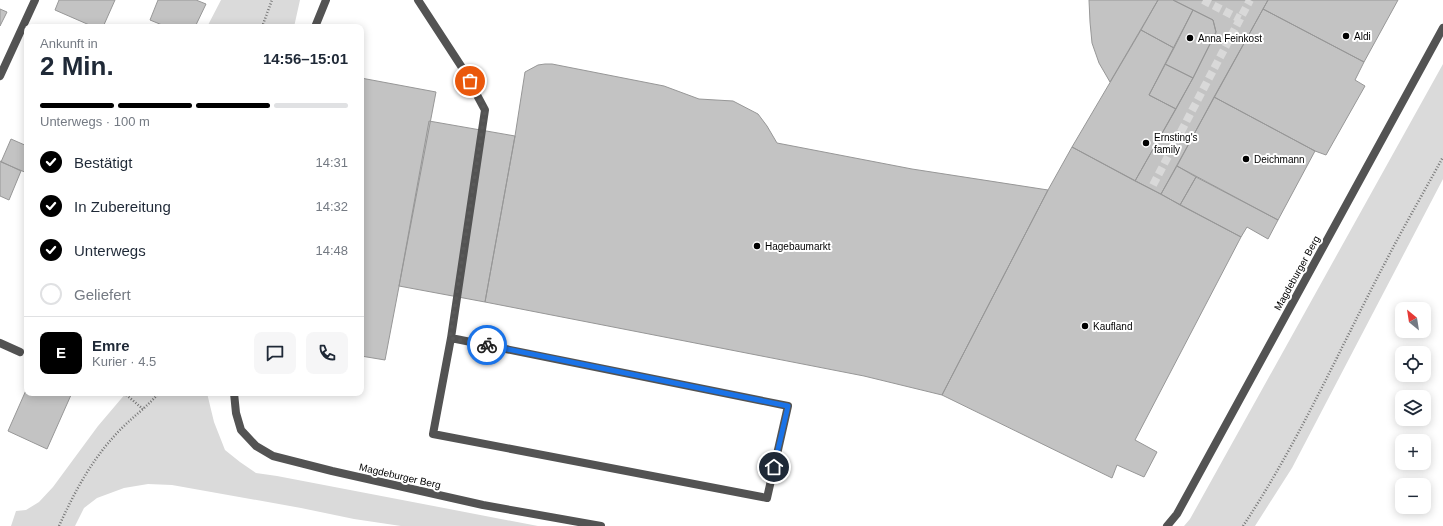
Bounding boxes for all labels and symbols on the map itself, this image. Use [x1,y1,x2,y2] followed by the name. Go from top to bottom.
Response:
[1341,31,1351,41] marker: Aldi
[1354,31,1371,42] place label: Aldi
[1185,33,1195,43] marker: Anna Feinkost
[1198,33,1262,44] place label: Anna Feinkost
[453,64,487,98] pin
[1154,132,1198,155] place label: Ernsting's family
[1141,138,1151,148] marker: Ernsting's family
[1241,154,1251,164] marker: Deichmann
[1254,154,1305,165] place label: Deichmann
[1272,234,1322,312] street label: Magdeburger Berg
[752,241,762,251] marker: Hagebaumarkt
[765,241,831,252] place label: Hagebaumarkt
[1395,302,1431,338] north arrow
[1080,321,1090,331] marker: Kaufland
[1093,321,1132,332] place label: Kaufland
[467,325,507,365] courier
[757,450,791,484] pin
[358,461,442,491] street label: Magdeburger Berg

